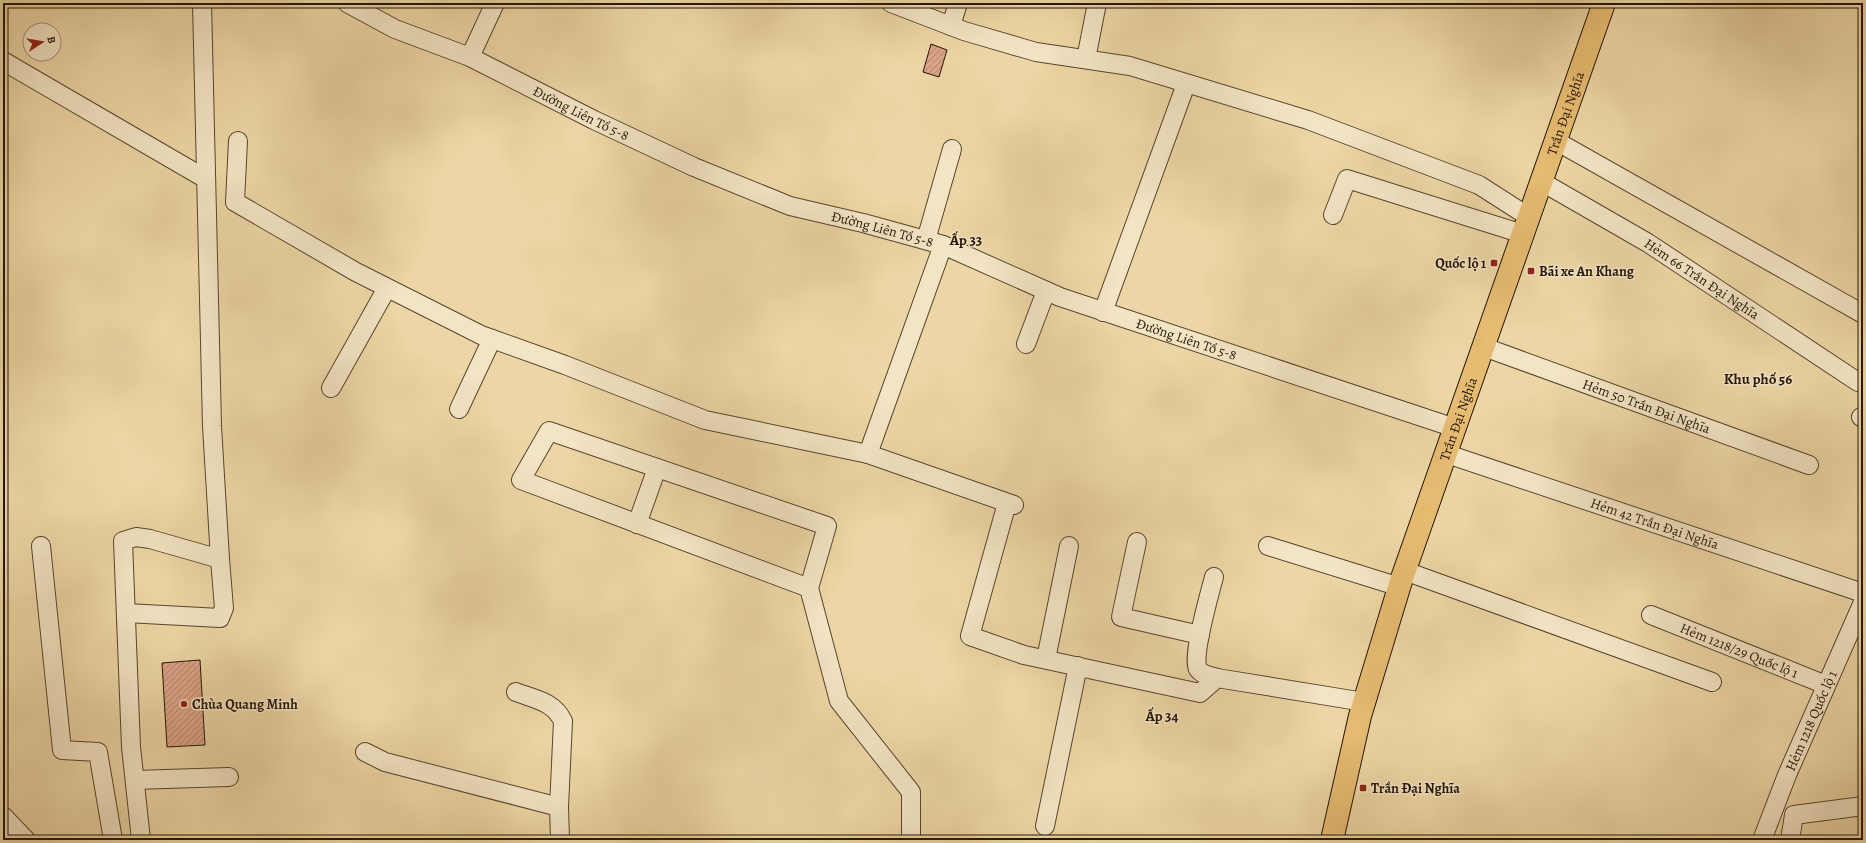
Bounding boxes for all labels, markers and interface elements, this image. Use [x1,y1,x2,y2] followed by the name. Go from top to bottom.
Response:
[22,22,62,62] north arrow
[43,35,59,45] text: B
[1542,69,1589,158] street label: Trần Đại Nghĩa
[530,82,632,145] street label: Đường Liên Tổ 5-8
[829,207,936,252] street label: Đường Liên Tổ 5-8
[949,230,982,250] district label: Ấp 33
[1640,234,1763,324] street label: Hẻm 66 Trần Đại Nghĩa
[1435,254,1486,273] place label: Quốc lộ 1
[1489,258,1499,268] marker: Quốc lộ 1
[1539,262,1635,281] place label: Bãi xe An Khang
[1526,266,1536,276] marker: Bãi xe An Khang
[1133,314,1239,365] street label: Đường Liên Tổ 5-8
[1724,369,1792,389] district label: Khu phố 56
[1435,374,1482,464] street label: Trần Đại Nghĩa
[1580,375,1713,439] street label: Hẻm 50 Trần Đại Nghĩa
[1588,494,1722,554] street label: Hẻm 42 Trần Đại Nghĩa
[1677,619,1801,683] street label: Hẻm 1218/29 Quốc lộ 1
[1781,667,1842,774] street label: Hẻm 1218 Quốc lộ 1
[192,695,298,714] place label: Chùa Quang Minh
[179,699,189,709] marker: Chùa Quang Minh
[1144,706,1179,726] district label: Ấp 34
[1371,779,1460,798] place label: Trần Đại Nghĩa
[1358,783,1368,793] marker: Trần Đại Nghĩa

